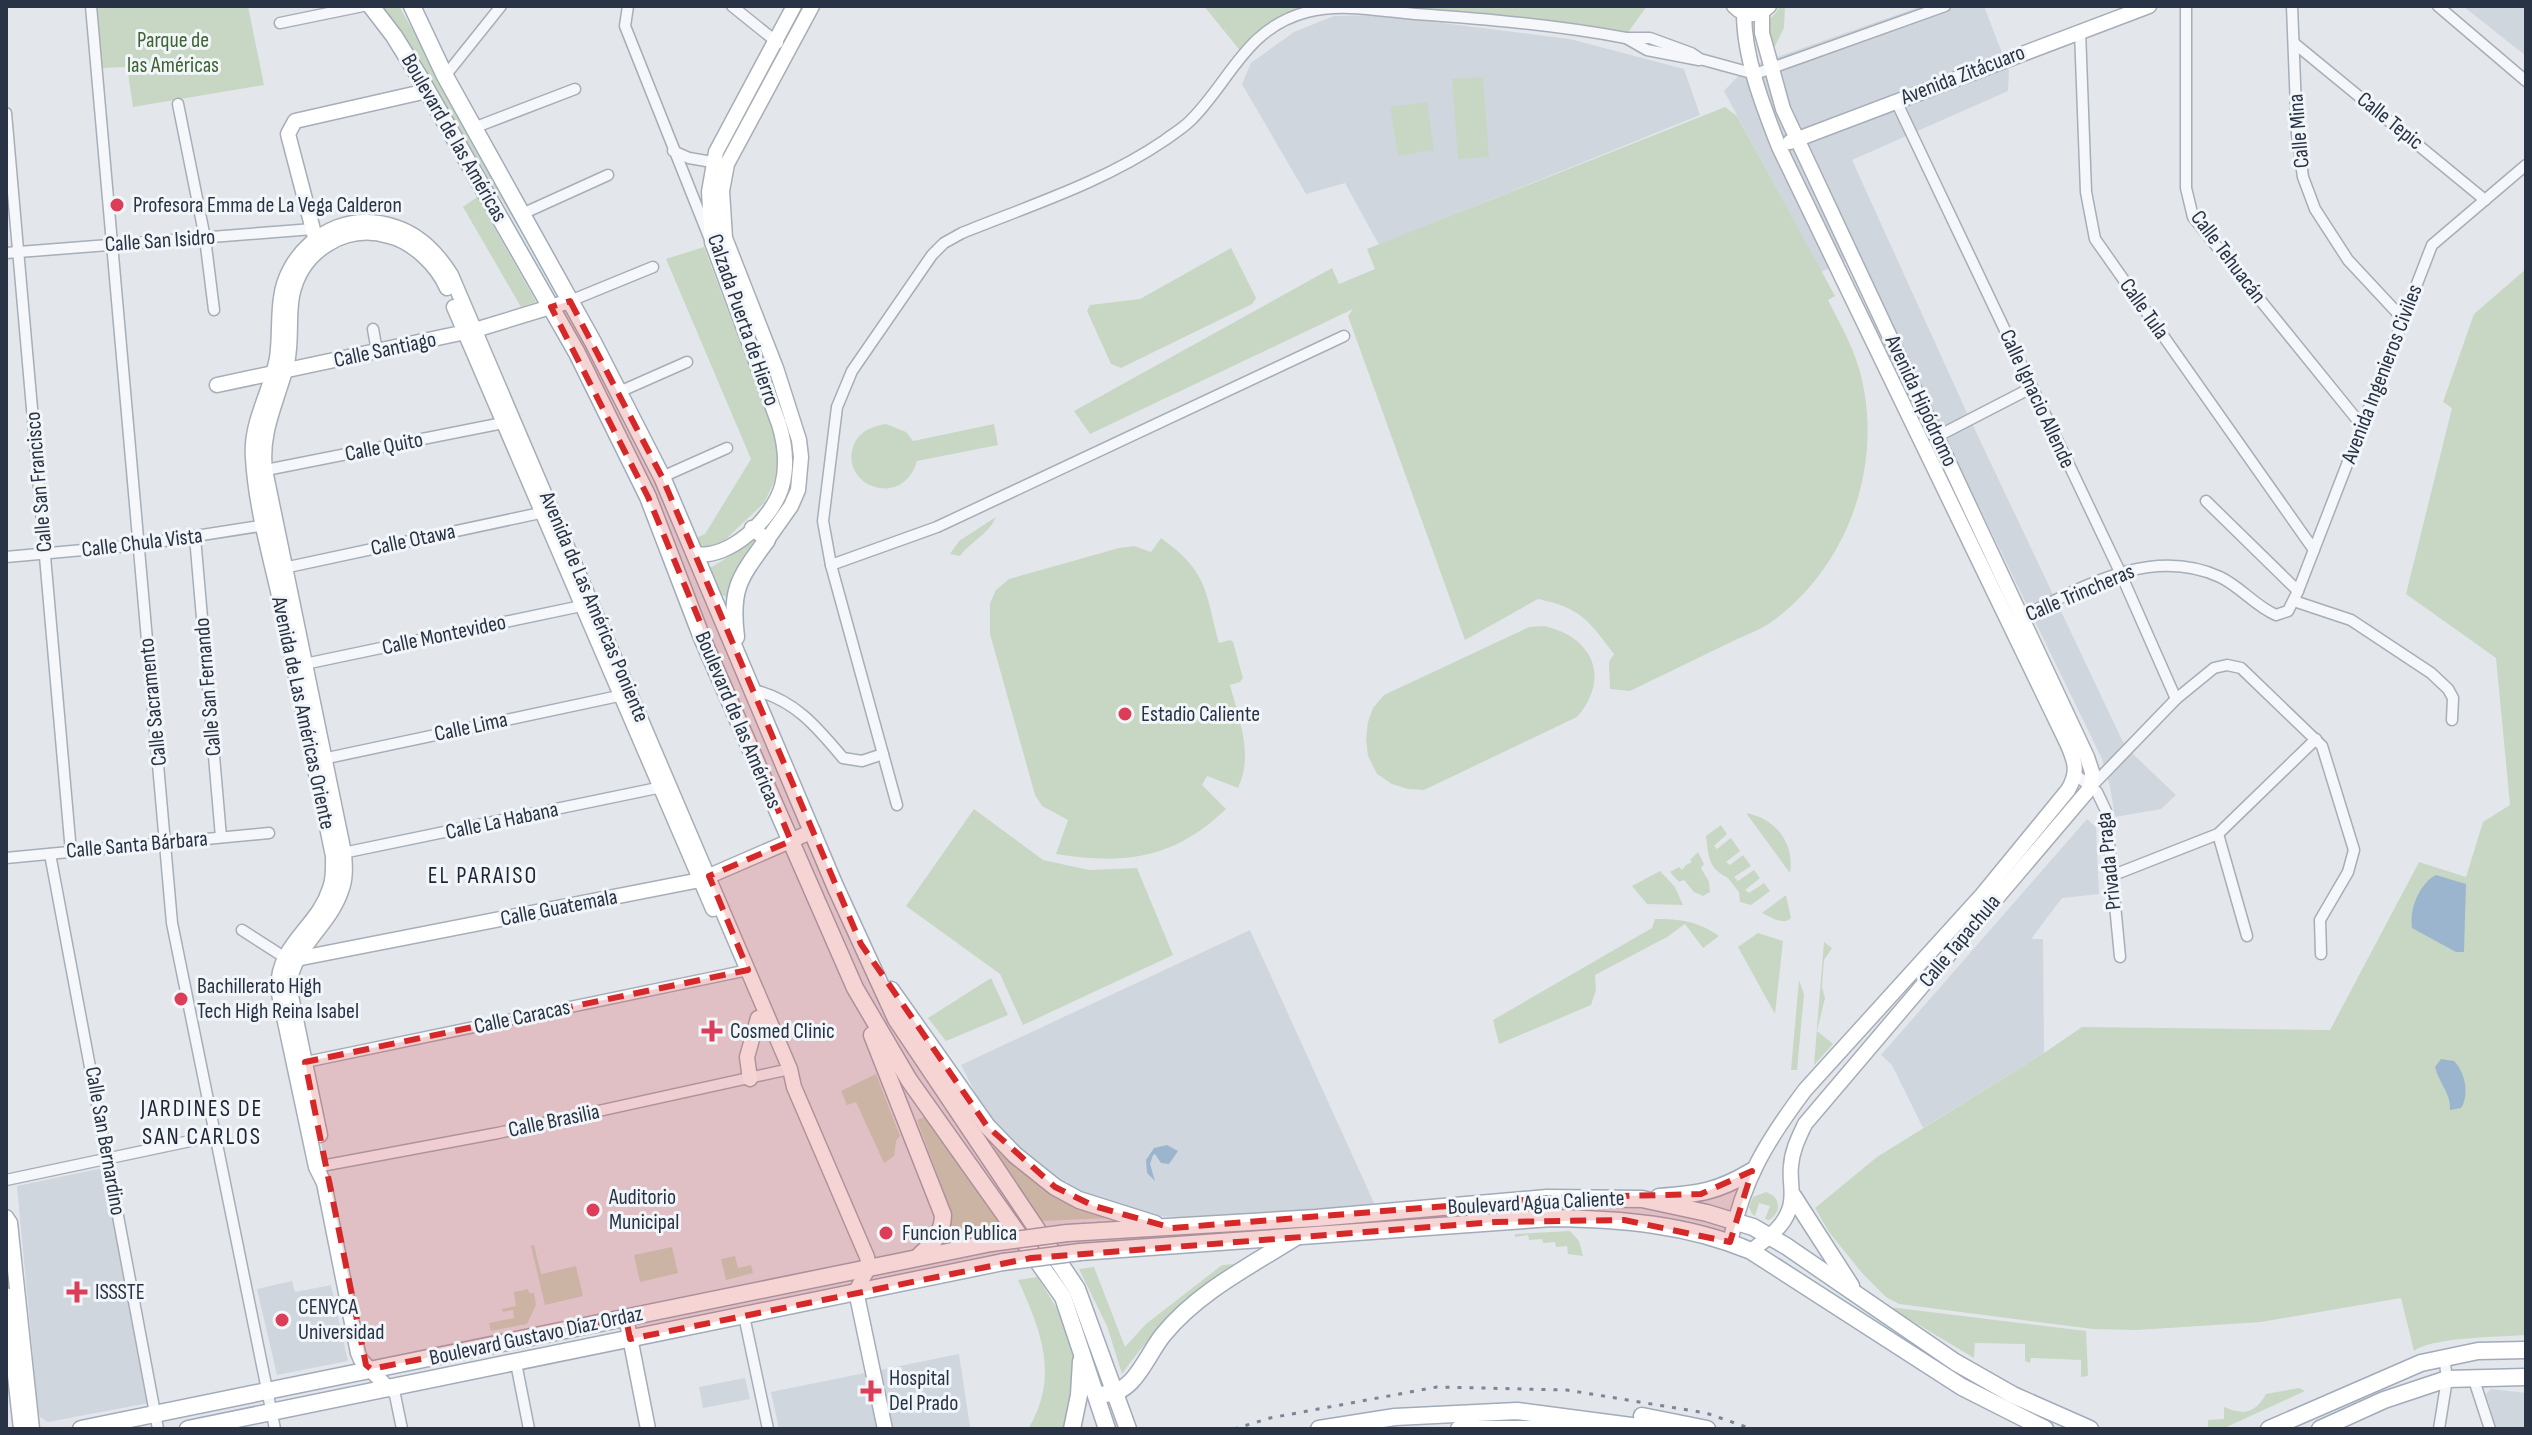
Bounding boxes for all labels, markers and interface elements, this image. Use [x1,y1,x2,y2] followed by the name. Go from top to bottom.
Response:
[127,27,219,79] park label: Parque de las Américas
[1896,39,2029,111] street label: Avenida Zitácuaro
[395,49,513,227] street label: Boulevard de las Américas
[2351,86,2429,156] street label: Calle Tepic
[2282,93,2316,169] street label: Calle Mina
[133,192,402,219] place label: Profesora Emma de La Vega Calderon
[108,196,126,214] marker: Profesora Emma de La Vega Calderon
[2184,205,2272,309] street label: Calle Tehuacán
[104,224,216,258] street label: Calle San Isidro
[701,231,785,409] street label: Calzada Puerta de Hierro
[2113,273,2175,345] street label: Calle Tula
[2335,281,2429,468] street label: Avenida Ingenieros Civiles
[1993,325,2081,473] street label: Calle Ignacio Allende
[331,326,439,374] street label: Calle Santiago
[1878,330,1963,471] street label: Avenida Hipódromo
[19,411,59,553] street label: Calle San Francisco
[343,426,425,468] street label: Calle Quito
[533,487,655,726] street label: Avenida de Las Américas Poniente
[368,518,458,562] street label: Calle Otawa
[80,522,204,564] street label: Calle Chula Vista
[2021,558,2139,628] street label: Calle Trincheras
[265,593,341,832] street label: Avenida de Las Américas Oriente
[380,609,508,661] street label: Calle Montevideo
[188,617,228,757] street label: Calle San Fernando
[688,627,788,813] street label: Boulevard de las Américas
[133,637,173,767] street label: Calle Sacramento
[1141,701,1260,728] place label: Estadio Caliente
[1116,705,1134,723] marker: Estadio Caliente
[432,706,510,748] street label: Calle Lima
[443,796,561,846] street label: Calle La Habana
[2090,811,2128,911] street label: Privada Praga
[65,825,209,865] street label: Calle Santa Bárbara
[428,861,538,890] district label: EL PARAISO
[498,883,620,933] street label: Calle Guatemala
[1913,889,2007,993] street label: Calle Tapachula
[197,973,359,1025] place label: Bachillerato High Tech High Reina Isabel
[172,990,190,1008] marker: Bachillerato High Tech High Reina Isabel
[472,994,573,1040] street label: Calle Caracas
[730,1018,835,1045] place label: Cosmed Clinic
[701,1020,723,1042] marker: Cosmed Clinic
[79,1064,131,1218] street label: Calle San Bernardino
[140,1094,263,1151] district label: JARDINES DE SAN CARLOS
[506,1098,602,1144] street label: Calle Brasilia
[608,1184,679,1236] place label: Auditorio Municipal
[1447,1185,1625,1221] street label: Boulevard Agua Caliente
[584,1201,602,1219] marker: Auditorio Municipal
[902,1220,1017,1247] place label: Funcion Publica
[877,1224,895,1242] marker: Funcion Publica
[95,1279,145,1306] place label: ISSSTE
[66,1281,88,1303] marker: ISSSTE
[298,1294,384,1346] place label: CENYCA Universidad
[427,1300,645,1372] street label: Boulevard Gustavo Díaz Ordaz
[273,1311,291,1329] marker: CENYCA Universidad
[889,1365,958,1417] place label: Hospital Del Prado
[860,1380,882,1402] marker: Hospital Del Prado

